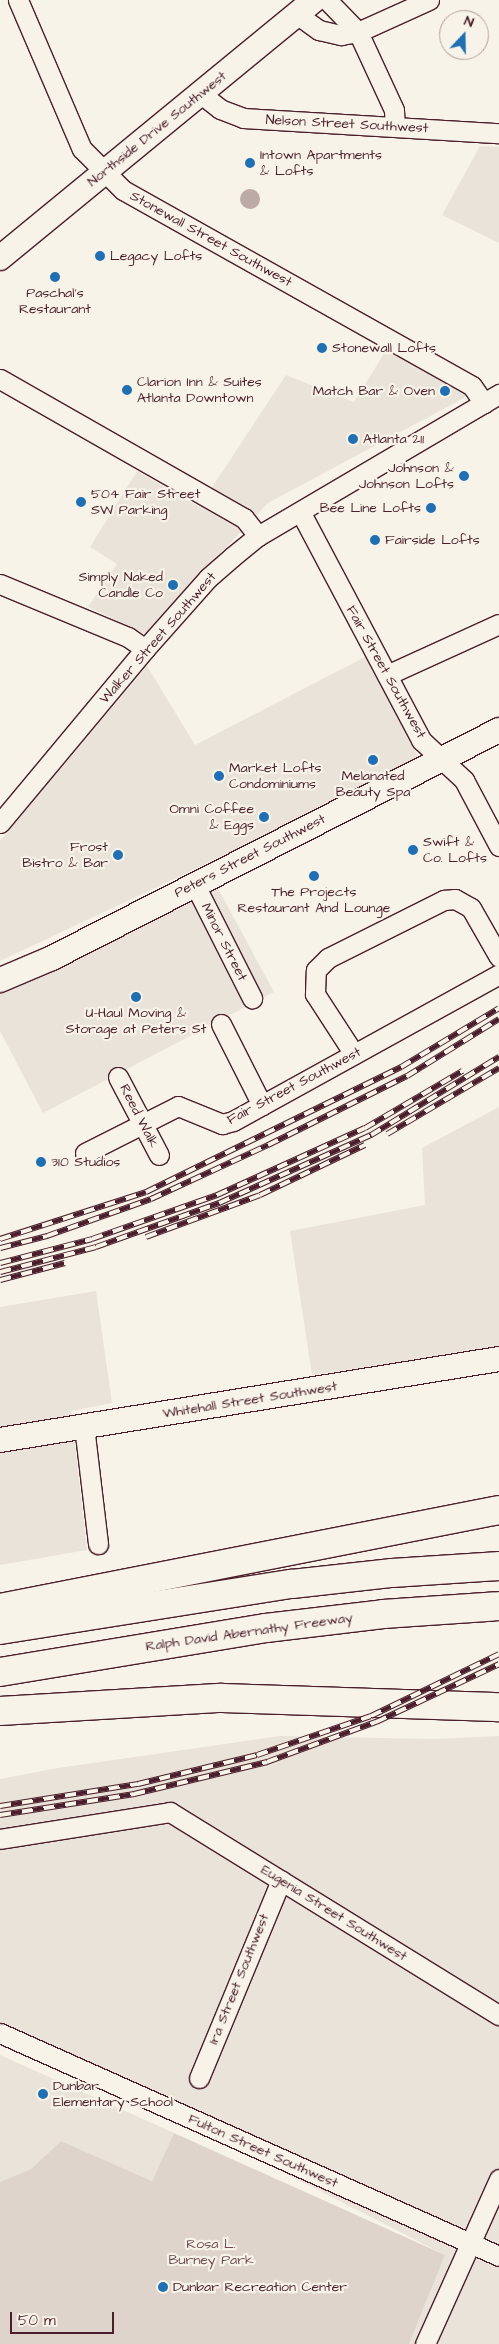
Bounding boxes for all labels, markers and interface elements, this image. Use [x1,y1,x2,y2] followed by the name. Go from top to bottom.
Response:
[439,10,489,60] north arrow
[461,11,477,33] text: N
[84,68,230,190] street label: Northside Drive Southwest
[265,111,429,137] street label: Nelson Street Southwest
[260,147,382,180] place label: Intown Apartments & Lofts
[244,157,256,169] marker: Intown Apartments & Lofts
[127,187,295,291] street label: Stonewall Street Southwest
[110,248,202,264] place label: Legacy Lofts
[94,250,106,262] marker: Legacy Lofts
[49,271,61,283] marker: Paschal's Restaurant
[19,285,91,318] place label: Paschal's Restaurant
[332,340,436,356] place label: Stonewall Lofts
[316,342,328,354] marker: Stonewall Lofts
[137,374,262,407] place label: Clarion Inn & Suites Atlanta Downtown
[313,383,435,399] place label: Match Bar & Oven
[121,384,133,396] marker: Clarion Inn & Suites Atlanta Downtown
[439,385,451,397] marker: Match Bar & Oven
[363,431,424,447] place label: Atlanta 211
[347,433,359,445] marker: Atlanta 211
[359,460,454,492] place label: Johnson & Johnson Lofts
[458,470,470,482] marker: Johnson & Johnson Lofts
[91,486,200,518] place label: 504 Fair Street SW Parking
[75,496,87,508] marker: 504 Fair Street SW Parking
[320,500,421,516] place label: Bee Line Lofts
[425,502,437,514] marker: Bee Line Lofts
[385,532,480,548] place label: Fairside Lofts
[369,534,381,546] marker: Fairside Lofts
[78,569,163,602] place label: Simply Naked Candle Co
[96,569,220,707] street label: Walker Street Southwest
[167,579,179,591] marker: Simply Naked Candle Co
[342,603,430,741] street label: Fair Street Southwest
[367,754,379,766] marker: Melanated Beauty Spa
[229,760,321,792] place label: Market Lofts Condominiums
[336,768,410,800] place label: Melanated Beauty Spa
[213,770,225,782] marker: Market Lofts Condominiums
[169,801,254,834] place label: Omni Coffee & Eggs
[172,811,328,901] street label: Peters Street Southwest
[258,811,270,823] marker: Omni Coffee & Eggs
[423,834,487,866] place label: Swift & Co. Lofts
[22,839,108,872] place label: Frost Bistro & Bar
[407,844,419,856] marker: Swift & Co. Lofts
[112,849,124,861] marker: Frost Bistro & Bar
[308,870,320,882] marker: The Projects Restaurant And Lounge
[238,884,390,916] place label: The Projects Restaurant And Lounge
[197,900,251,984] street label: Minor Street
[130,991,142,1003] marker: U-Haul Moving & Storage at Peters St
[66,1005,206,1038] place label: U-Haul Moving & Storage at Peters St
[224,1044,364,1128] street label: Fair Street Southwest
[116,1081,162,1151] street label: Reed Walk
[51,1154,120,1170] place label: 310 Studios
[35,1156,47,1168] marker: 310 Studios
[162,1378,338,1422] street label: Whitehall Street Southwest
[144,1609,354,1655] street label: Ralph David Abernathy Freeway
[258,1861,410,1965] street label: Eugenia Street Southwest
[205,1911,273,2047] street label: Ira Street Southwest
[53,2078,173,2110] place label: Dunbar Elementary School
[37,2088,49,2100] marker: Dunbar Elementary School
[186,2110,340,2192] street label: Fulton Street Southwest
[168,2236,254,2268] park label: Rosa L. Burney Park
[173,2279,347,2295] place label: Dunbar Recreation Center
[157,2281,169,2293] marker: Dunbar Recreation Center
[12,2302,116,2334] scale bar
[18,2310,56,2331] text: 50 m

